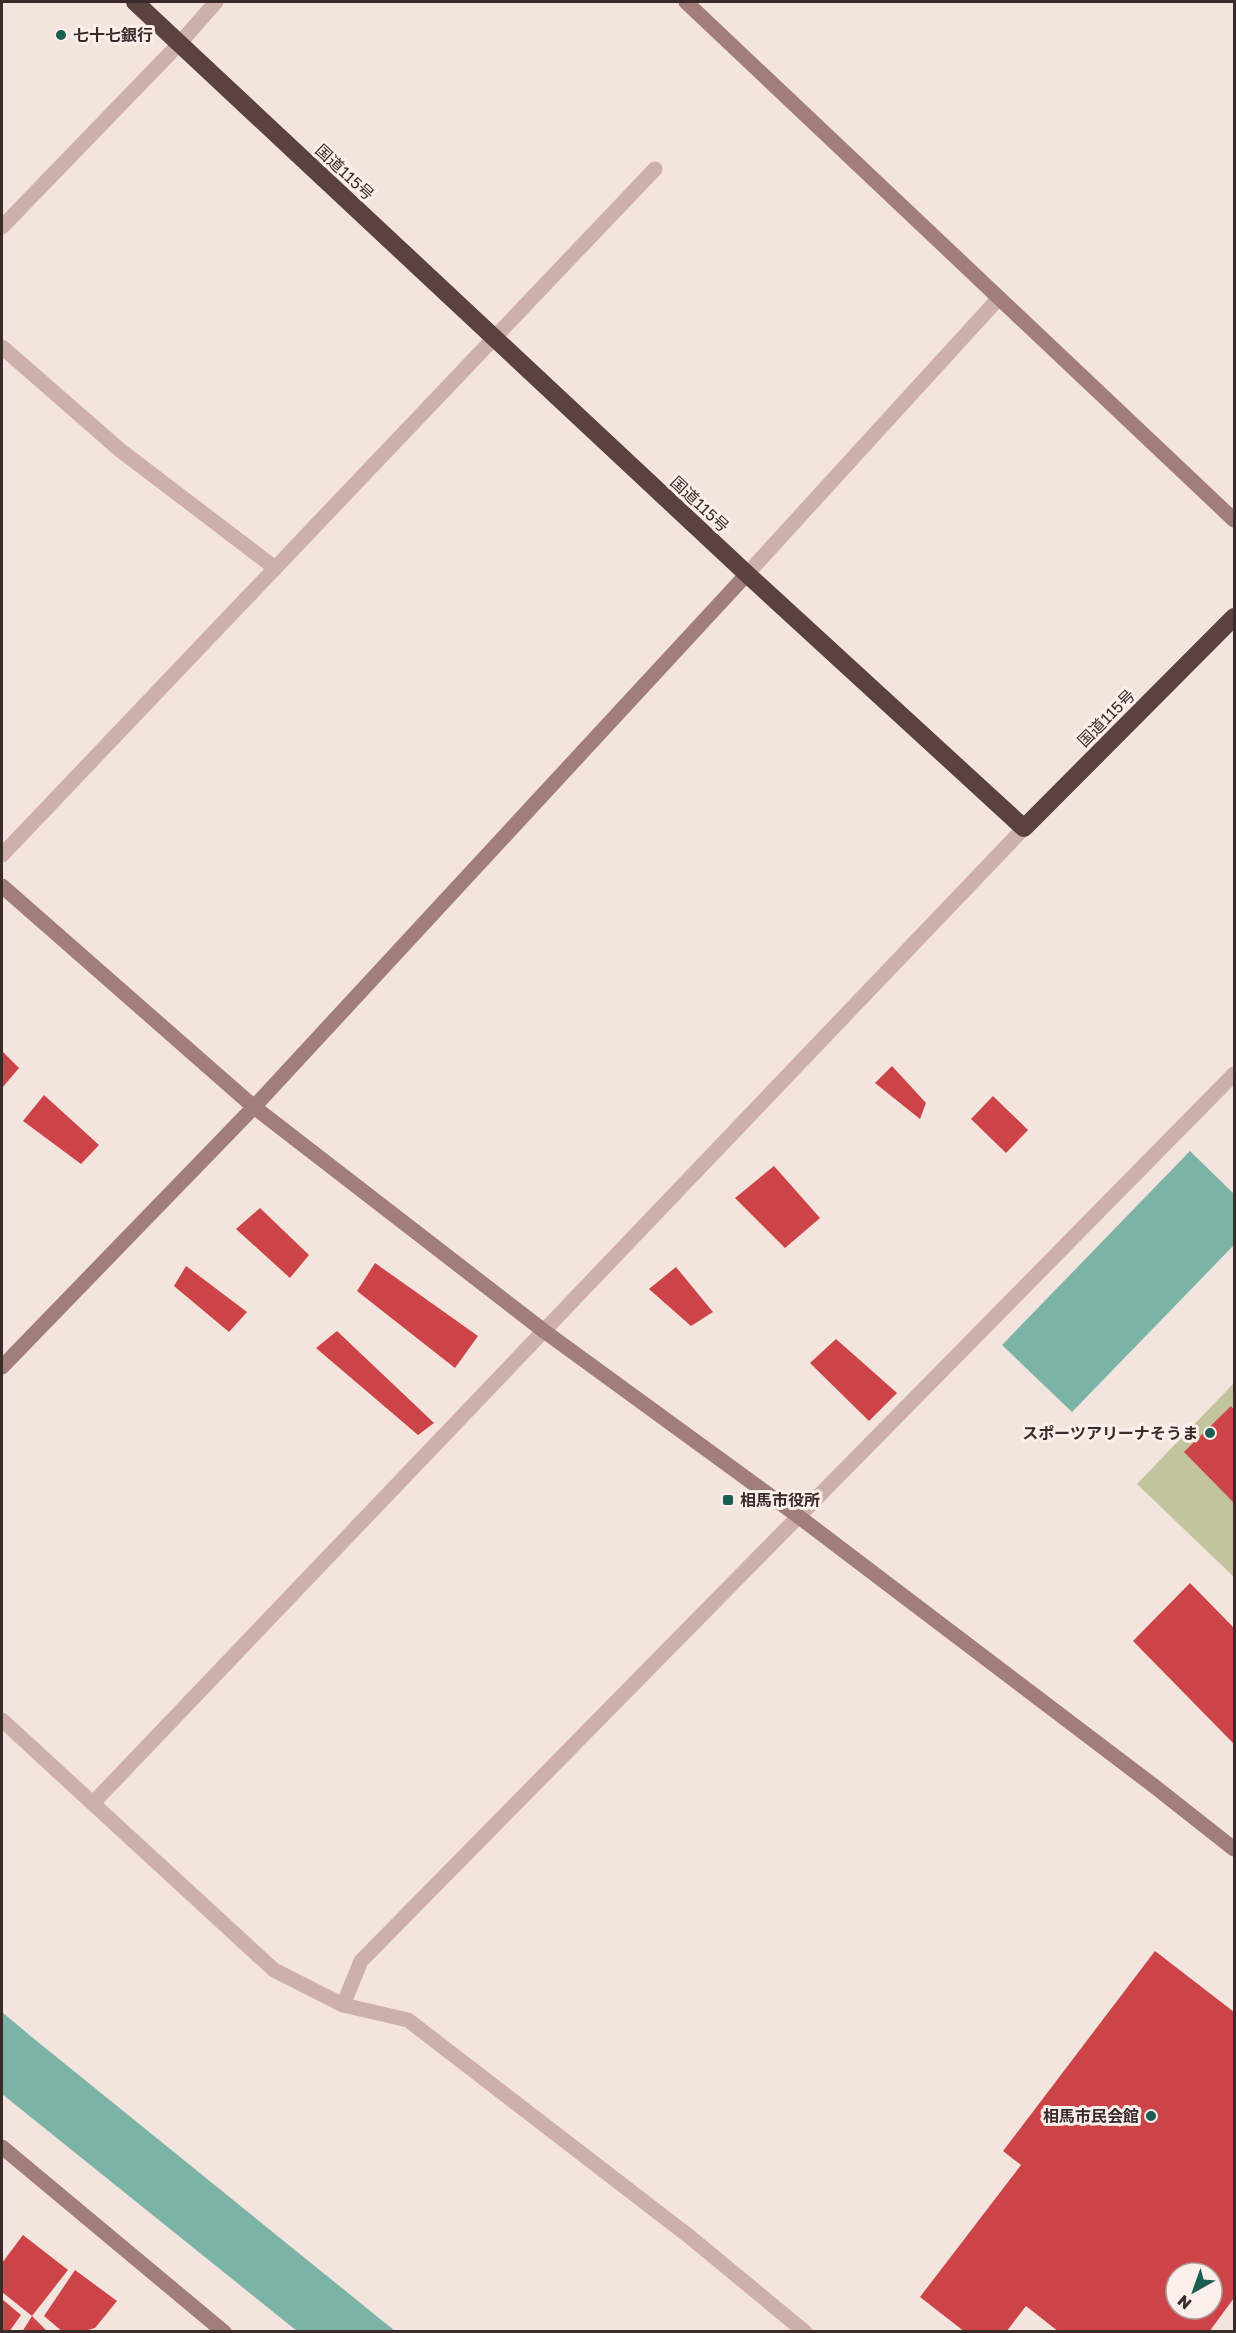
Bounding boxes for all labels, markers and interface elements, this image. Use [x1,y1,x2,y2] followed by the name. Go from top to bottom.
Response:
[73,25,153,45] place label: 七十七銀行
[54,28,68,42] marker: 七十七銀行
[312,140,378,204] street label: 国道115号
[667,472,733,536] street label: 国道115号
[1073,685,1139,751] street label: 国道115号
[1022,1423,1198,1443] place label: スポーツアリーナそうま
[1203,1426,1217,1440] marker: スポーツアリーナそうま
[740,1490,820,1510] place label: 相馬市役所
[721,1493,735,1507] marker: 相馬市役所
[1043,2106,1139,2126] place label: 相馬市民会館
[1144,2109,1158,2123] marker: 相馬市民会館
[1164,2261,1224,2321] north arrow
[1173,2291,1195,2314] text: N

